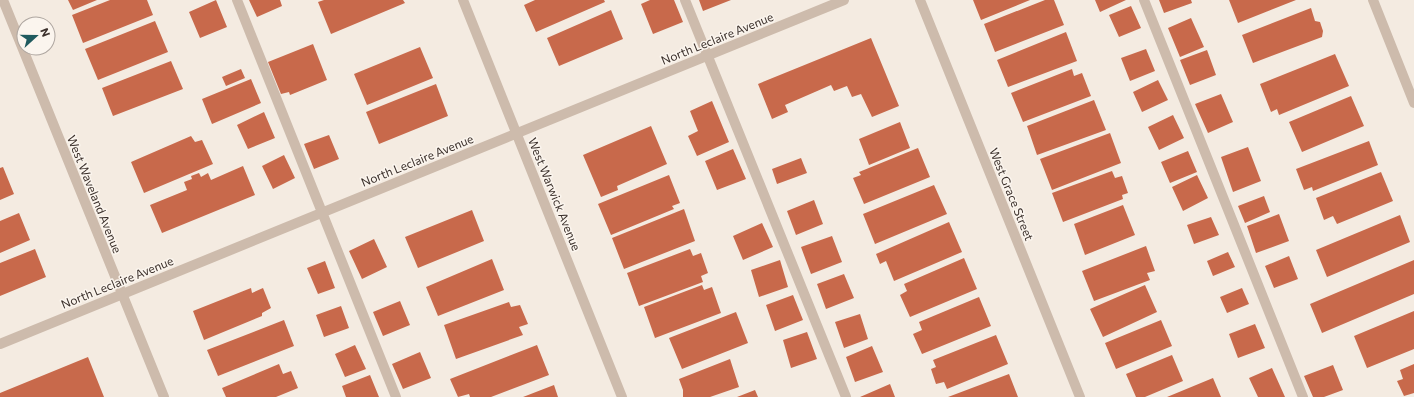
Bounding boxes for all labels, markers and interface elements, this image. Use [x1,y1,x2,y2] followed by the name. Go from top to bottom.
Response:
[659,9,775,67] street label: North Leclaire Avenue
[16,16,56,56] north arrow
[38,26,53,38] text: N
[359,131,475,189] street label: North Leclaire Avenue
[65,133,125,255] street label: West Waveland Avenue
[526,136,584,252] street label: West Warwick Avenue
[987,146,1037,242] street label: West Grace Street
[59,253,175,311] street label: North Leclaire Avenue

